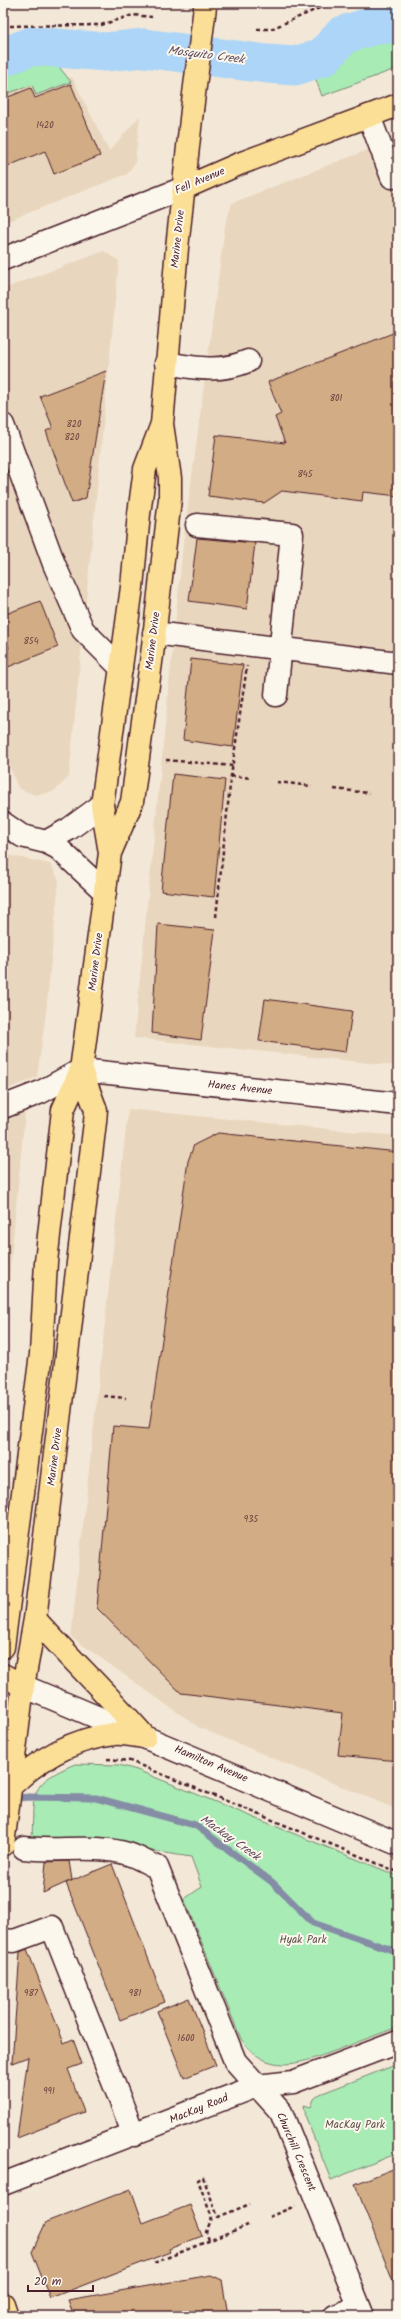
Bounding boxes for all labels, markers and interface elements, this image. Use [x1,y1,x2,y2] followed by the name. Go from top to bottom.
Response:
[167,41,248,69] water label: Mosquito Creek
[36,118,54,133] house number: 1420
[172,162,228,200] street label: Fell Avenue
[166,209,190,269] street label: Marine Drive
[330,391,343,406] house number: 801
[66,417,82,432] house number: 820
[64,430,80,445] house number: 820
[297,467,314,482] house number: 845
[141,611,165,671] street label: Marine Drive
[23,634,39,649] house number: 854
[84,932,108,992] street label: Marine Drive
[207,1076,273,1100] street label: Hanes Avenue
[43,1427,67,1487] street label: Marine Drive
[244,1512,259,1527] house number: 935
[171,1740,251,1788] street label: Hamilton Avenue
[196,1810,266,1867] water label: Mackay Creek
[279,1931,327,1949] park label: Hyak Park
[24,1986,39,2001] house number: 987
[129,1986,141,2001] house number: 981
[178,2031,195,2046] house number: 1600
[43,2084,55,2099] house number: 991
[167,2089,232,2129] street label: MacKay Road
[271,2110,321,2195] street label: Churchill Crescent
[325,2116,386,2134] park label: MacKay Park
[28,2267,93,2293] scale bar
[34,2272,62,2291] text: 20 m

